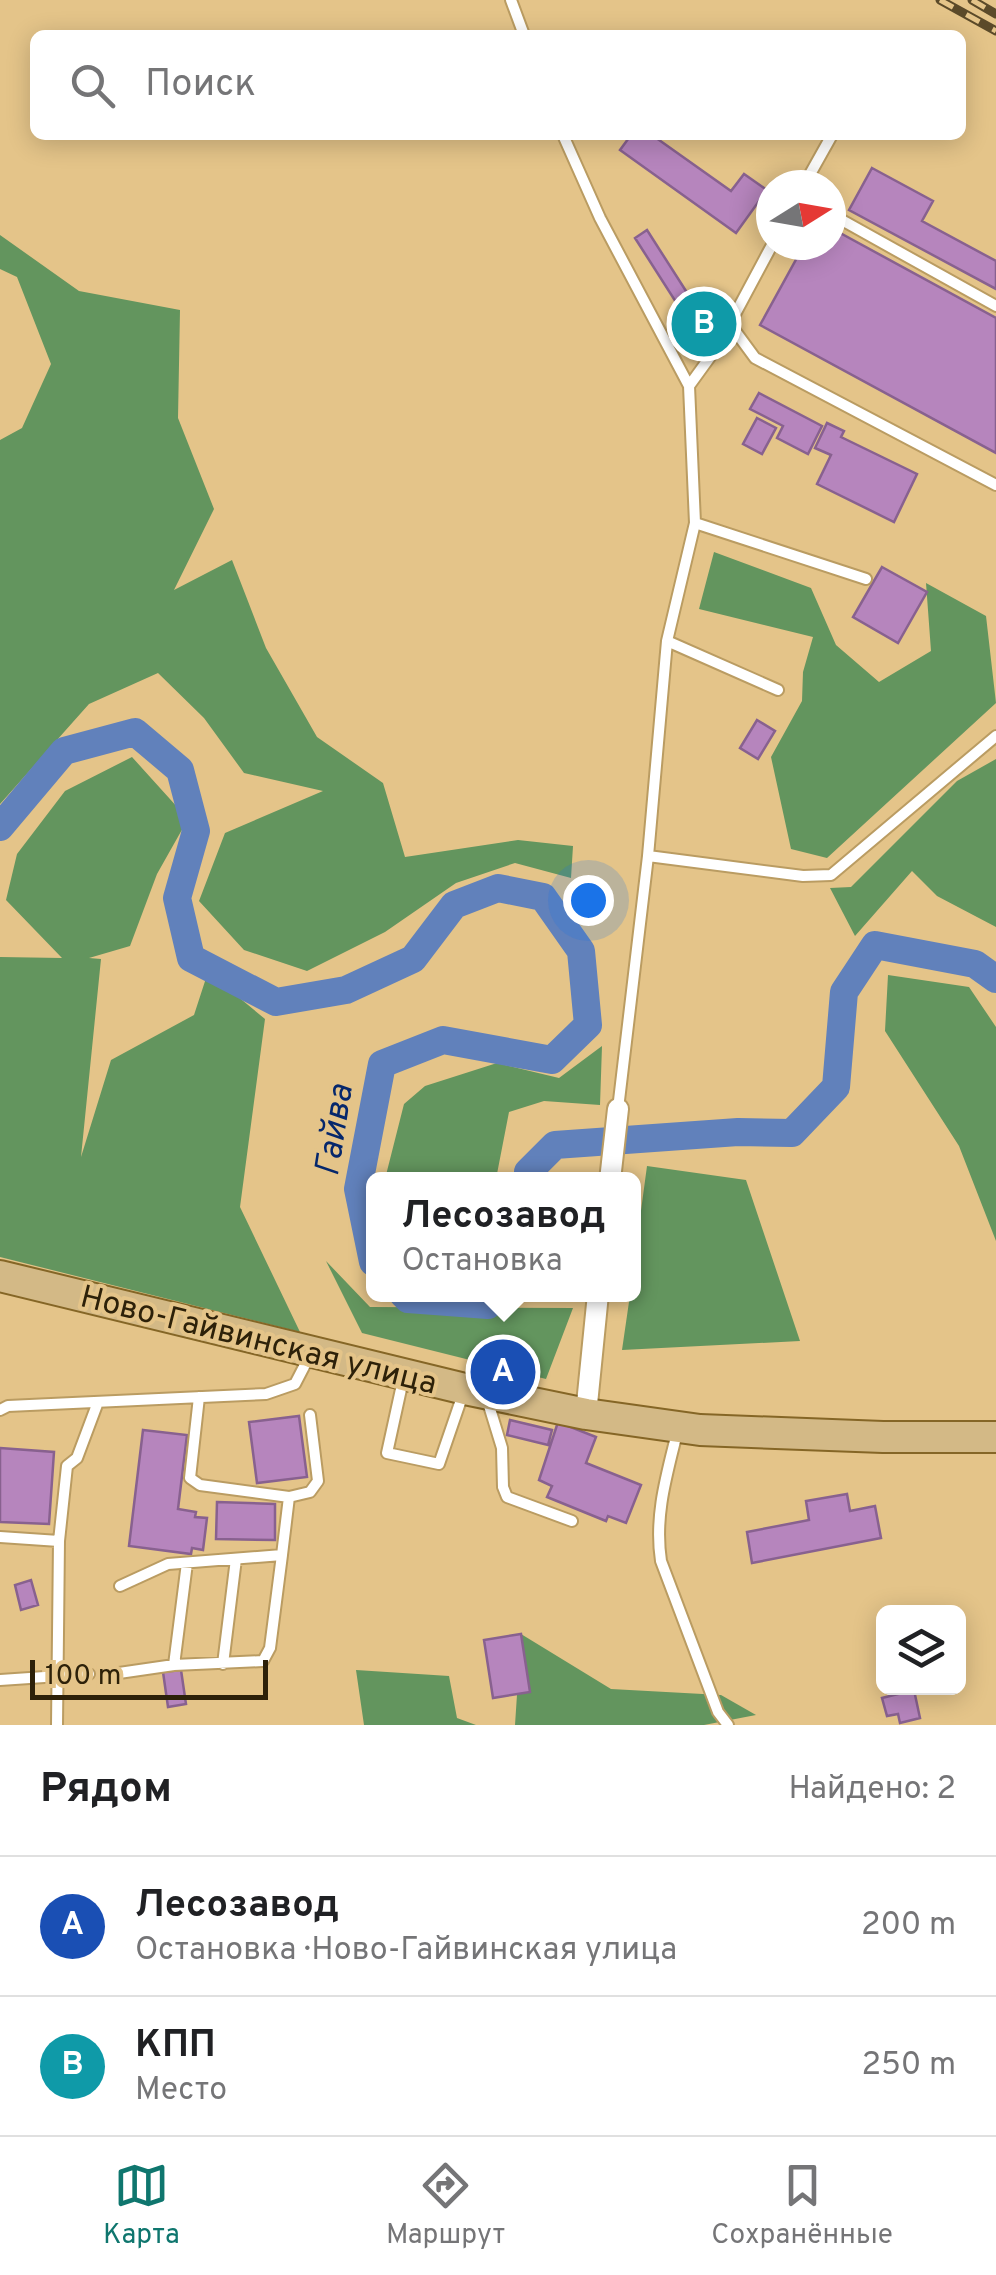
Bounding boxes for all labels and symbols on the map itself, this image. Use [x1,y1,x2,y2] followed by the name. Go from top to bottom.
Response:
[756,170,846,260] north arrow
[672,286,736,362] pin: B
[563,875,614,926] your location
[307,1081,365,1180] water label: Гайва
[76,1278,441,1406] street label: Ново-Гайвинская улица
[470,1334,536,1410] pin: A
[30,1655,268,1700] scale bar

